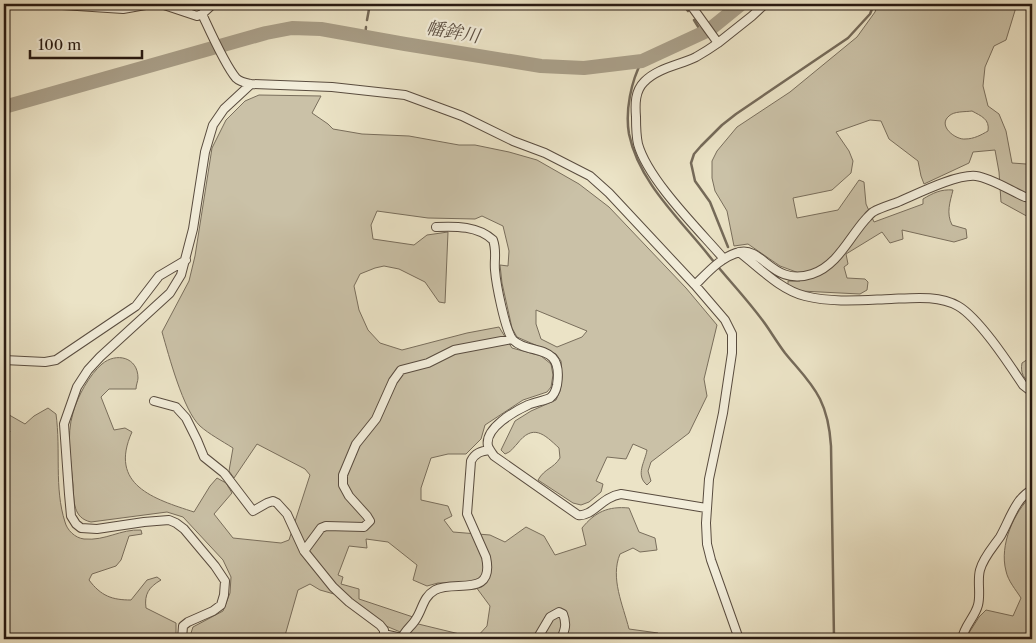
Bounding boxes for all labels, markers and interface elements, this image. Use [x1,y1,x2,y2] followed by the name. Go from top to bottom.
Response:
[425,16,483,48] water label: 幡鉾川
[30,28,142,60] scale bar
[38,35,81,54] text: 100 m

